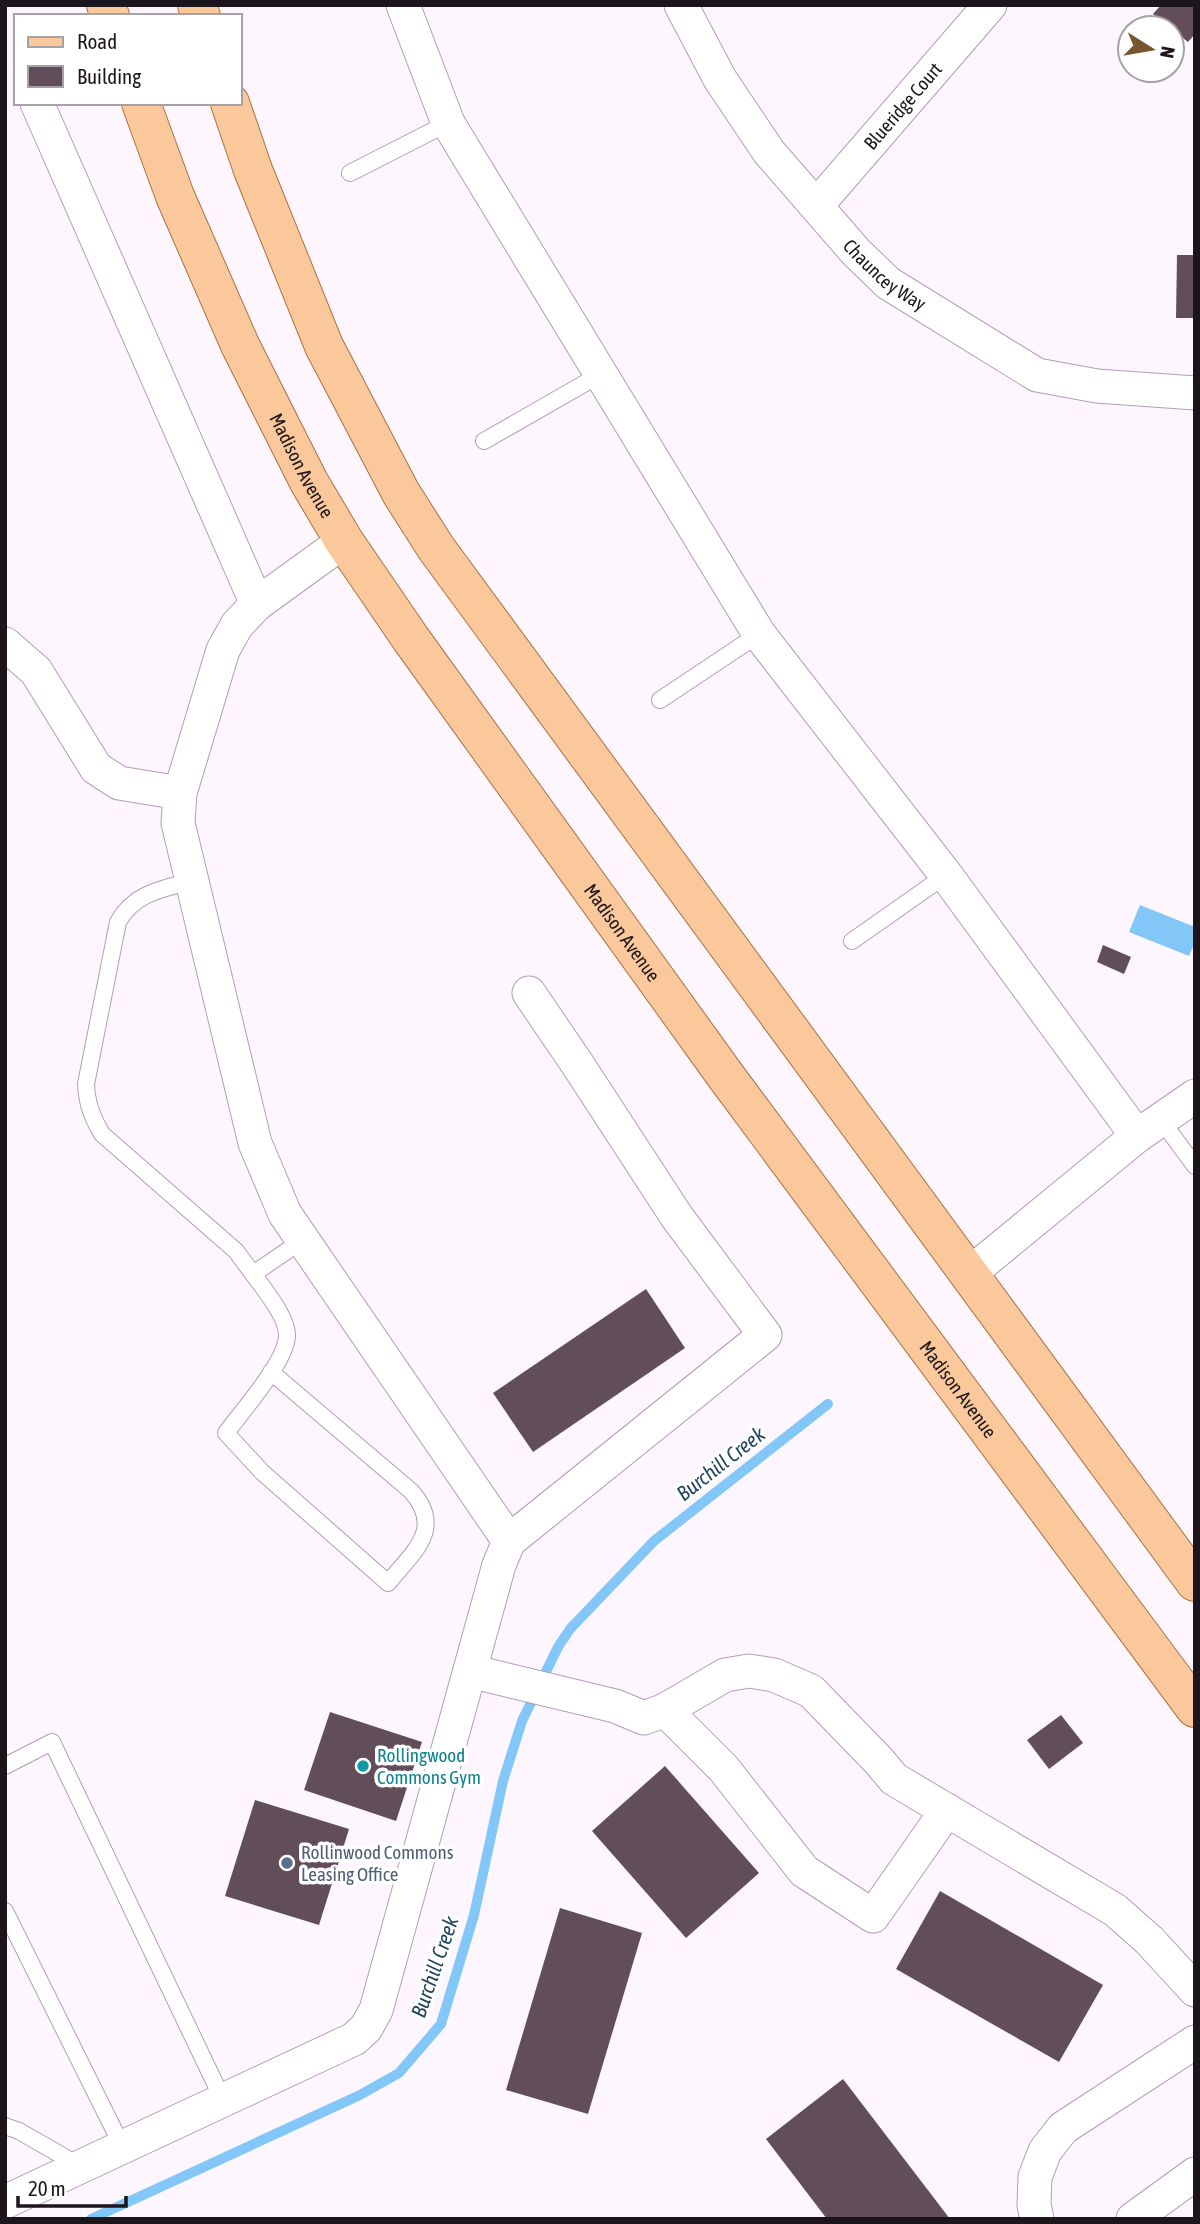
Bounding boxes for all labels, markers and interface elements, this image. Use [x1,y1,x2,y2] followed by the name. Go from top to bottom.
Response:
[14,14,242,105] legend
[1116,14,1186,84] north arrow
[77,29,117,53] text: Road
[1156,45,1180,60] text: N
[859,58,946,154] street label: Blueridge Court
[77,64,141,88] text: Building
[839,235,930,315] street label: Chauncey Way
[265,410,339,522] street label: Madison Avenue
[580,879,665,986] street label: Madison Avenue
[915,1336,1001,1442] street label: Madison Avenue
[671,1421,770,1505] water label: Burchill Creek
[377,1744,481,1788] place label: Rollingwood Commons Gym
[355,1758,371,1774] marker: Rollingwood Commons Gym
[301,1841,454,1885] place label: Rollinwood Commons Leasing Office
[279,1855,295,1871] marker: Rollinwood Commons Leasing Office
[406,1912,463,2020] water label: Burchill Creek
[18,2164,126,2208] scale bar
[28,2176,66,2200] text: 20 m

